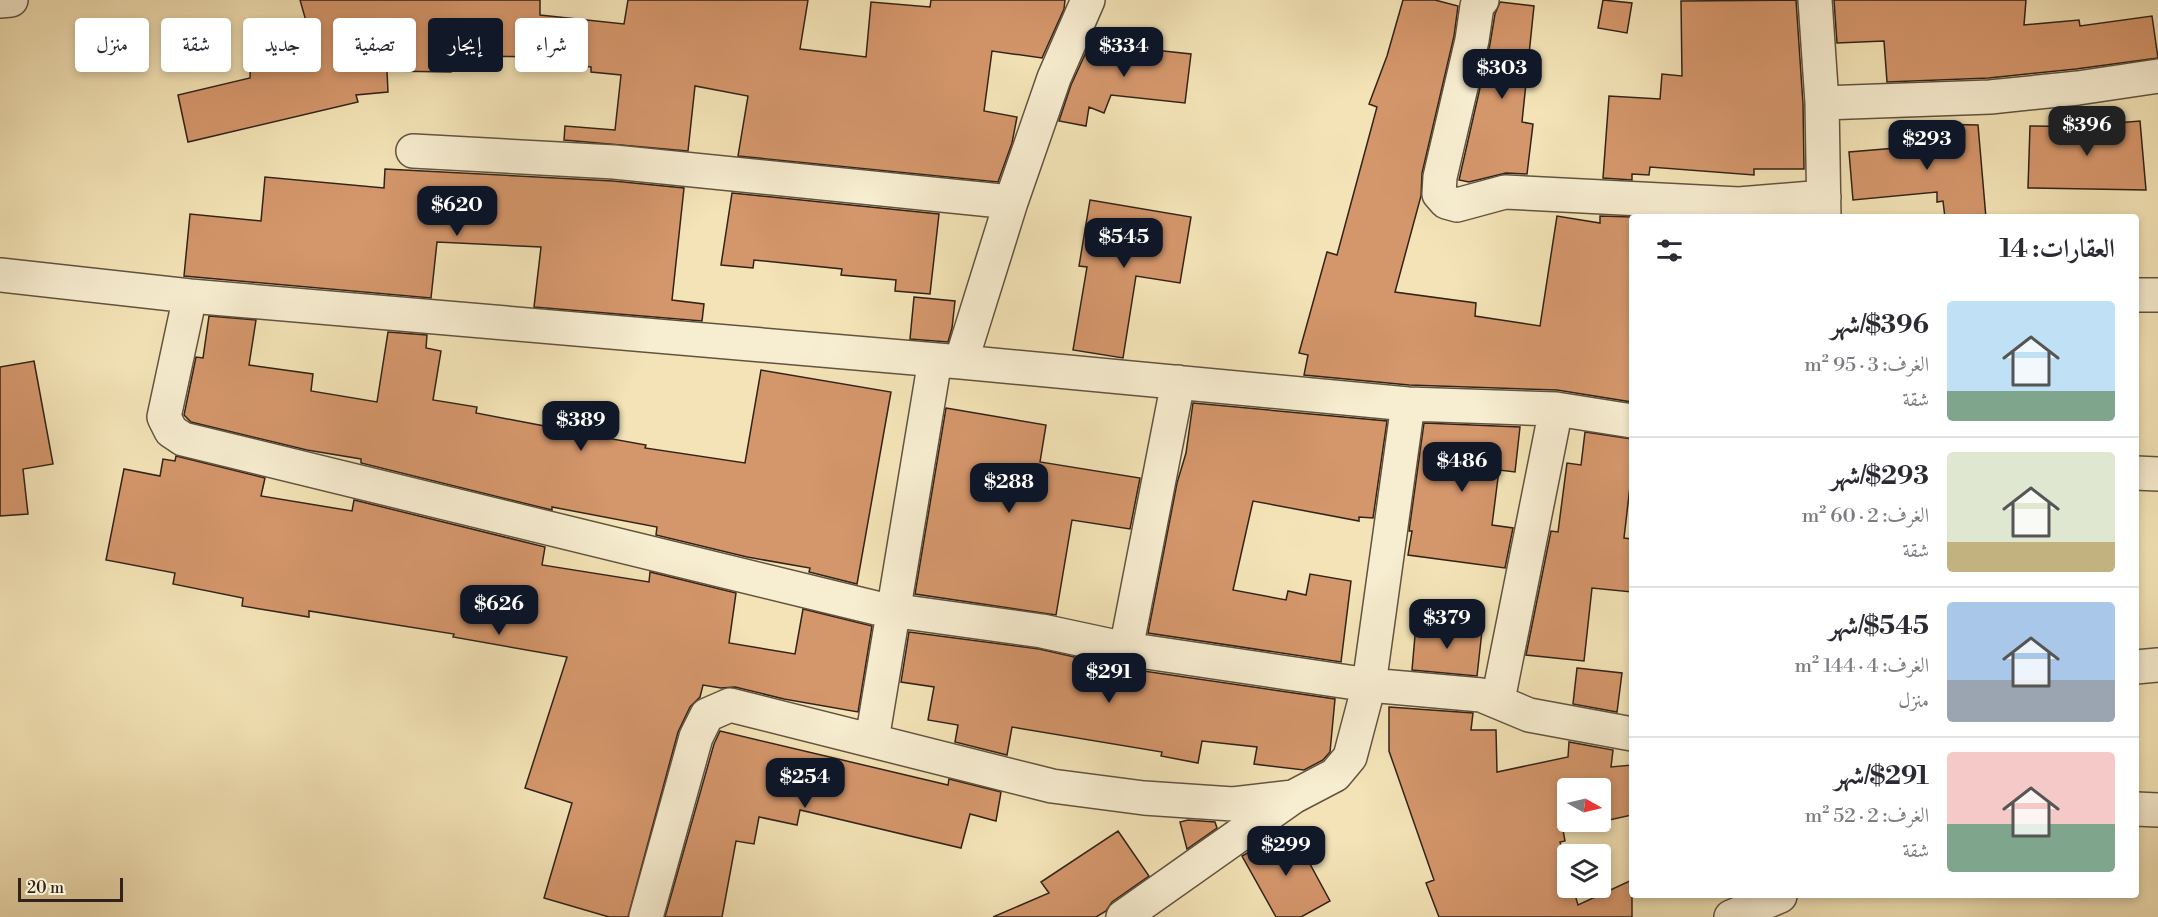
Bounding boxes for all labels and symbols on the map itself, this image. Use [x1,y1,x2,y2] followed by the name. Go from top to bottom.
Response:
[1088,27,1160,78] pin: $334
[1466,49,1538,100] pin: $303
[2051,106,2123,157] pin: $396
[1891,120,1963,171] pin: $293
[421,186,493,237] pin: $620
[1088,218,1160,269] pin: $545
[545,401,617,452] pin: $389
[1426,442,1498,493] pin: $486
[973,463,1045,514] pin: $288
[463,585,535,636] pin: $626
[1411,599,1483,650] pin: $379
[1073,653,1145,704] pin: $291
[769,758,841,809] pin: $254
[1557,778,1611,832] north arrow
[1250,826,1322,877] pin: $299
[18,875,123,902] scale bar

